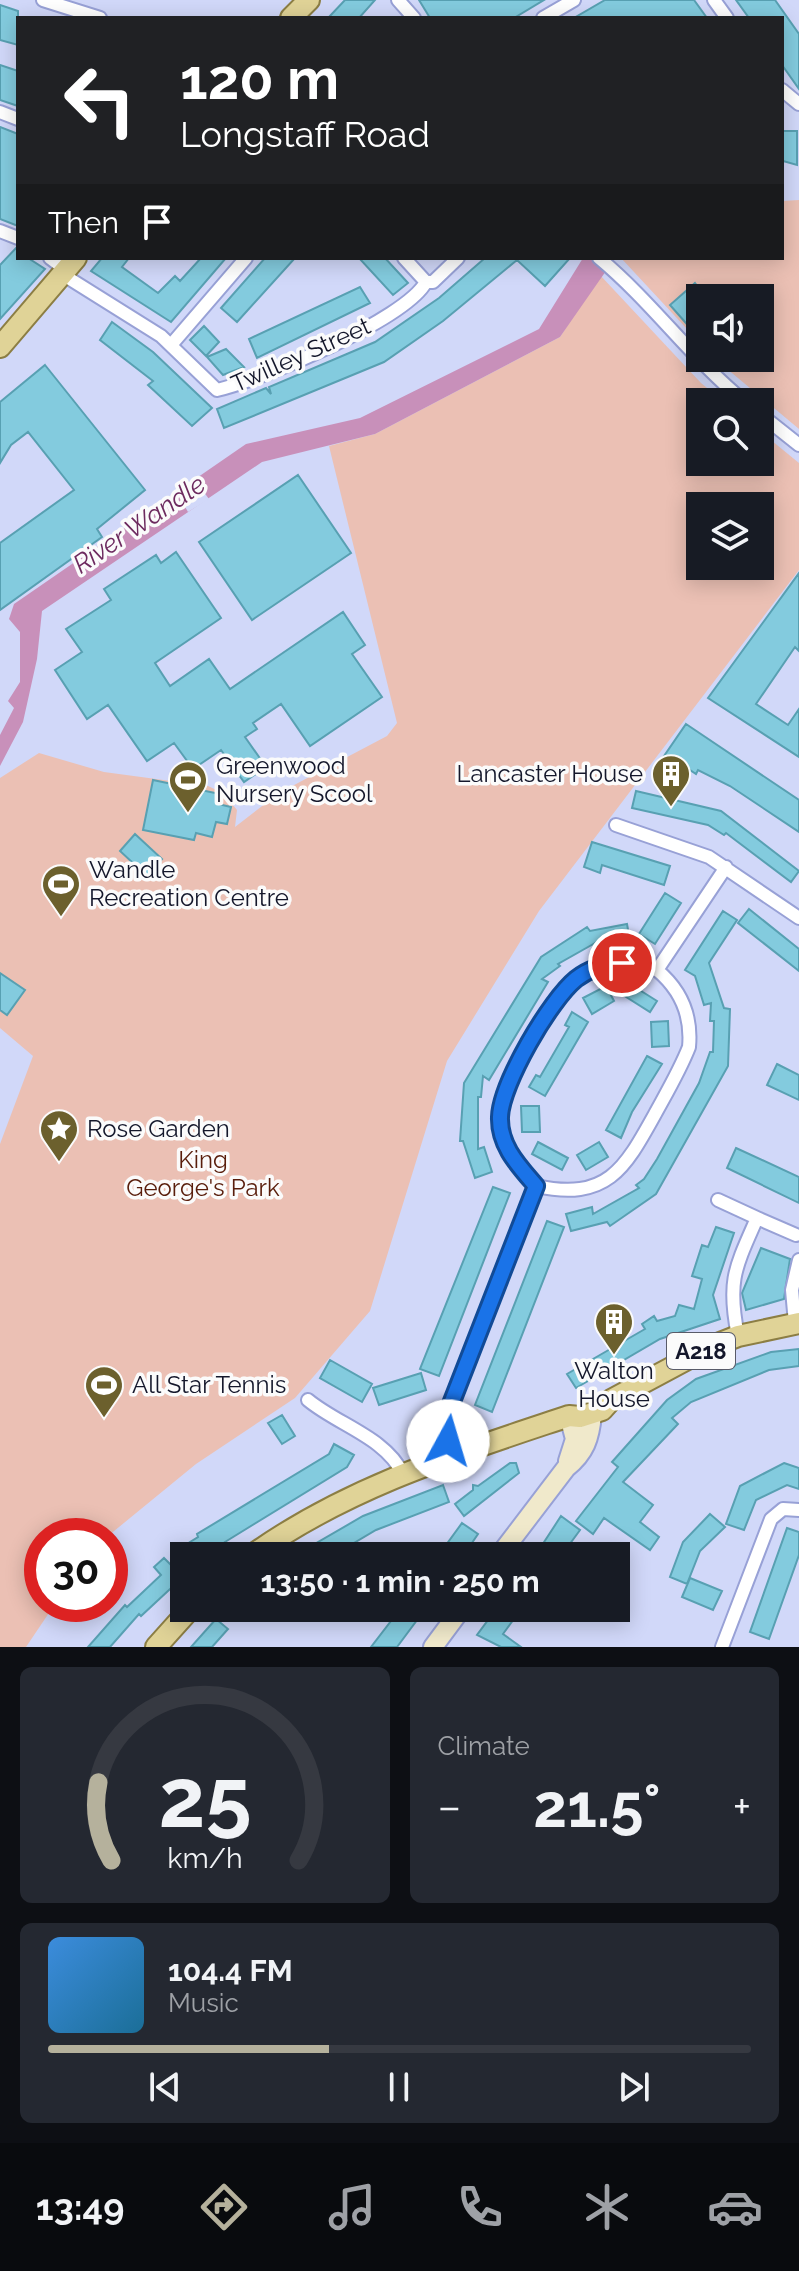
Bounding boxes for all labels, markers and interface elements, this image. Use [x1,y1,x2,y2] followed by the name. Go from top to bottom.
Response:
[180,46,339,112] text: 120 m
[48,48,152,152] icon: left
[180,113,430,155] text: Longstaff Road
[135,200,179,244] icon: arrive
[48,205,119,240] text: Then
[686,284,774,580] map controls
[686,284,774,372] button: sound
[227,311,375,398] street label: Twilley Street
[686,388,774,476] button: search
[67,469,211,579] water label: River Wandle
[686,492,774,580] button: layers
[216,751,373,808] place label: Greenwood Nursery Scool
[650,753,692,808] building icon: Lancaster House
[167,759,209,814] sports icon: Greenwood Nursery Scool
[456,759,643,788] place label: Lancaster House
[89,855,289,912] place label: Wandle Recreation Centre
[40,863,82,918] sports icon: Wandle Recreation Centre
[588,929,656,997] pin
[600,941,644,985] icon: arrive
[38,1108,80,1163] place icon: Rose Garden
[87,1114,230,1143] place label: Rose Garden
[126,1145,280,1202] park label: King George's Park
[593,1301,635,1356] building icon: Walton House
[667,1333,735,1369] road number: A218
[574,1356,654,1413] place label: Walton House
[83,1364,125,1419] sports icon: All Star Tennis
[132,1370,286,1399] place label: All Star Tennis
[406,1399,490,1483] position arrow
[24,1518,128,1622] speed limit sign: 30
[260,1564,540,1599] text: 13:50 · 1 min · 250 m
[438,1731,530,1761] text: Climate
[158,1749,251,1846] text: 25
[533,1771,661,1841] text: 21.5°
[438,1781,461,1832] text: −
[733,1781,751,1832] text: +
[167,1841,242,1875] text: km/h
[168,1953,293,1988] text: 104.4 FM
[168,1988,239,2018] text: Music
[143,2065,187,2109] icon: previous
[377,2065,421,2109] icon: pause
[612,2065,656,2109] icon: next
[196,2179,252,2235] icon: directions
[324,2179,380,2235] icon: music
[452,2179,508,2235] icon: phone
[579,2179,635,2235] icon: climate
[707,2179,763,2235] icon: car
[36,2186,124,2228] text: 13:49

